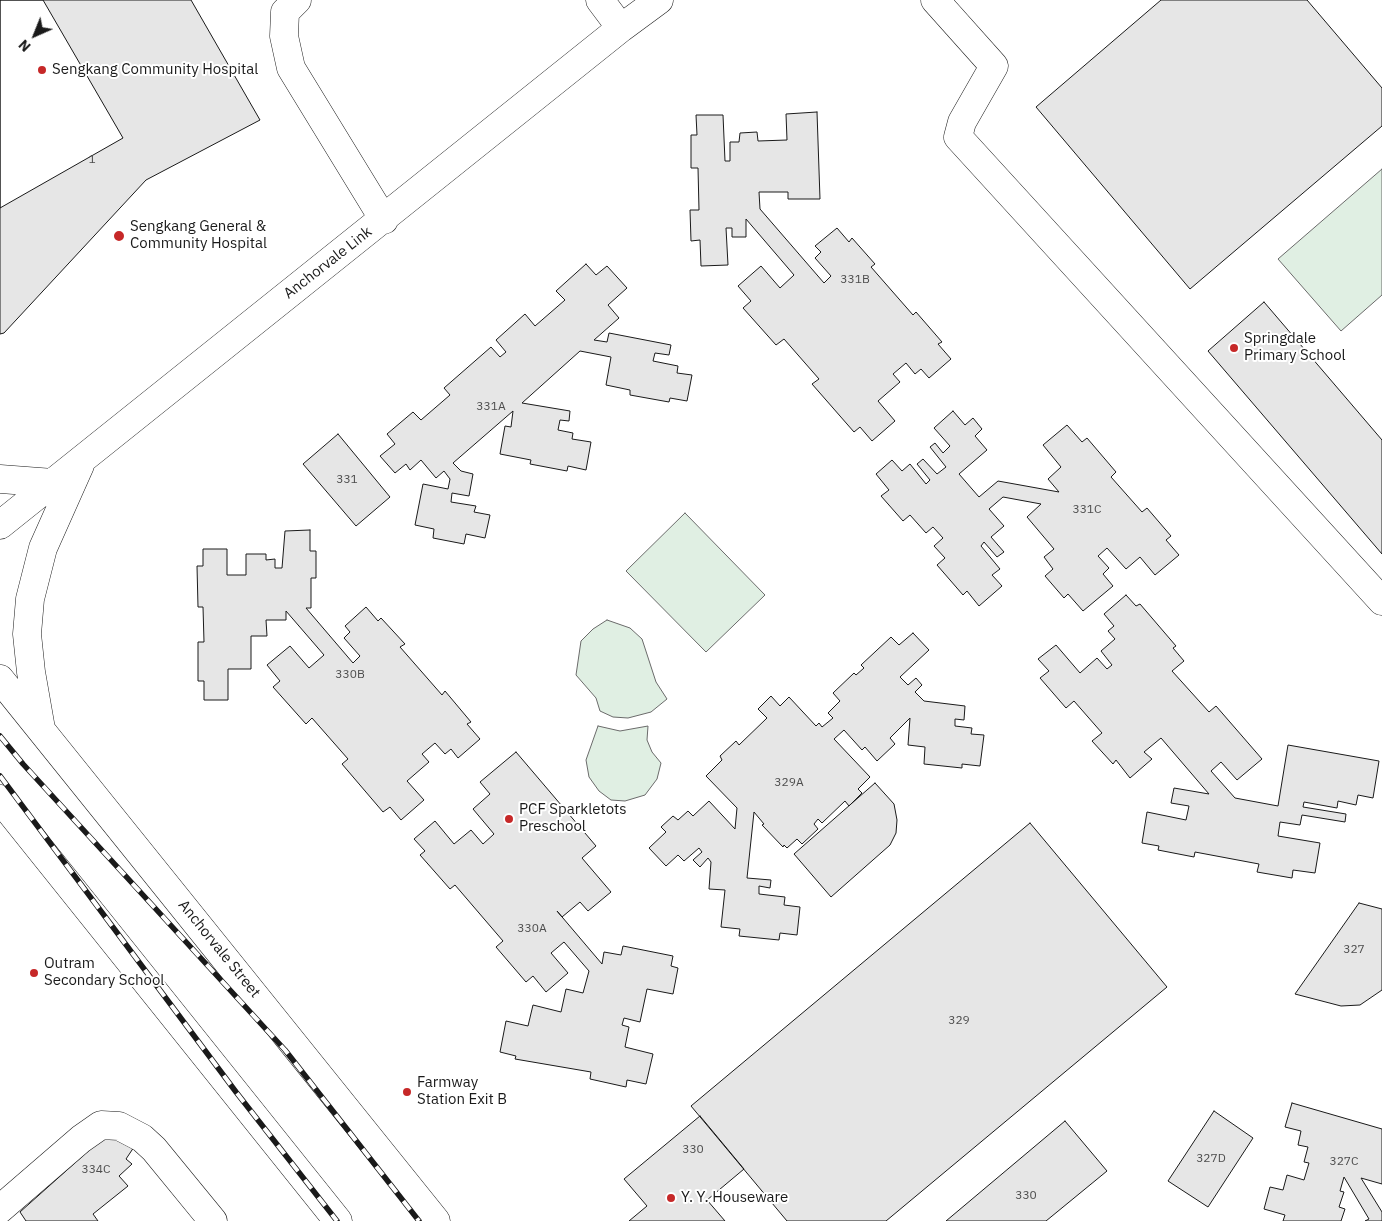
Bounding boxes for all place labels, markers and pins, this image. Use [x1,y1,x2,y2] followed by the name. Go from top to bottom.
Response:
[52,61,258,79] place label: Sengkang Community Hospital
[36,64,48,76] marker: Sengkang Community Hospital
[130,218,267,253] place label: Sengkang General & Community Hospital
[112,229,126,243] marker: Sengkang General & Community Hospital
[1244,330,1346,365] place label: Springdale Primary School
[1228,342,1240,354] marker: Springdale Primary School
[519,801,627,836] place label: PCF Sparkletots Preschool
[503,813,515,825] marker: PCF Sparkletots Preschool
[44,955,164,990] place label: Outram Secondary School
[28,967,40,979] marker: Outram Secondary School
[417,1074,507,1109] place label: Farmway Station Exit B
[401,1086,413,1098] marker: Farmway Station Exit B
[681,1189,788,1207] place label: Y. Y. Houseware
[665,1192,677,1204] marker: Y. Y. Houseware

